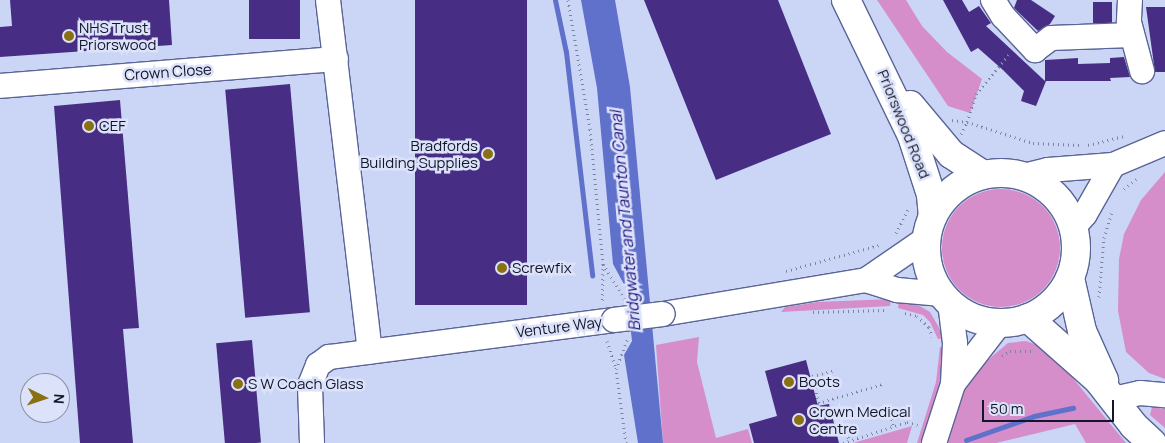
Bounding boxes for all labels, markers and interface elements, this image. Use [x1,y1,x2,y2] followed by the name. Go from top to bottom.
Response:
[79,18,156,53] place label: NHS Trust Priorswood
[63,30,75,42] marker: NHS Trust Priorswood
[124,60,212,84] street label: Crown Close
[874,67,934,181] street label: Priorswood Road
[606,110,644,332] water label: Bridgwater and Taunton Canal
[99,117,126,135] place label: CEF
[83,120,95,132] marker: CEF
[360,136,478,171] place label: Bradfords Building Supplies
[482,148,494,160] marker: Bradfords Building Supplies
[512,259,572,277] place label: Screwfix
[496,262,508,274] marker: Screwfix
[515,313,603,341] street label: Venture Way
[20,373,70,423] north arrow
[799,373,840,391] place label: Boots
[248,375,364,393] place label: S W Coach Glass
[783,376,795,388] marker: Boots
[232,378,244,390] marker: S W Coach Glass
[985,390,1118,422] scale bar
[50,393,69,405] text: N
[990,398,1024,419] text: 50 m
[809,402,911,437] place label: Crown Medical Centre
[793,414,805,426] marker: Crown Medical Centre

